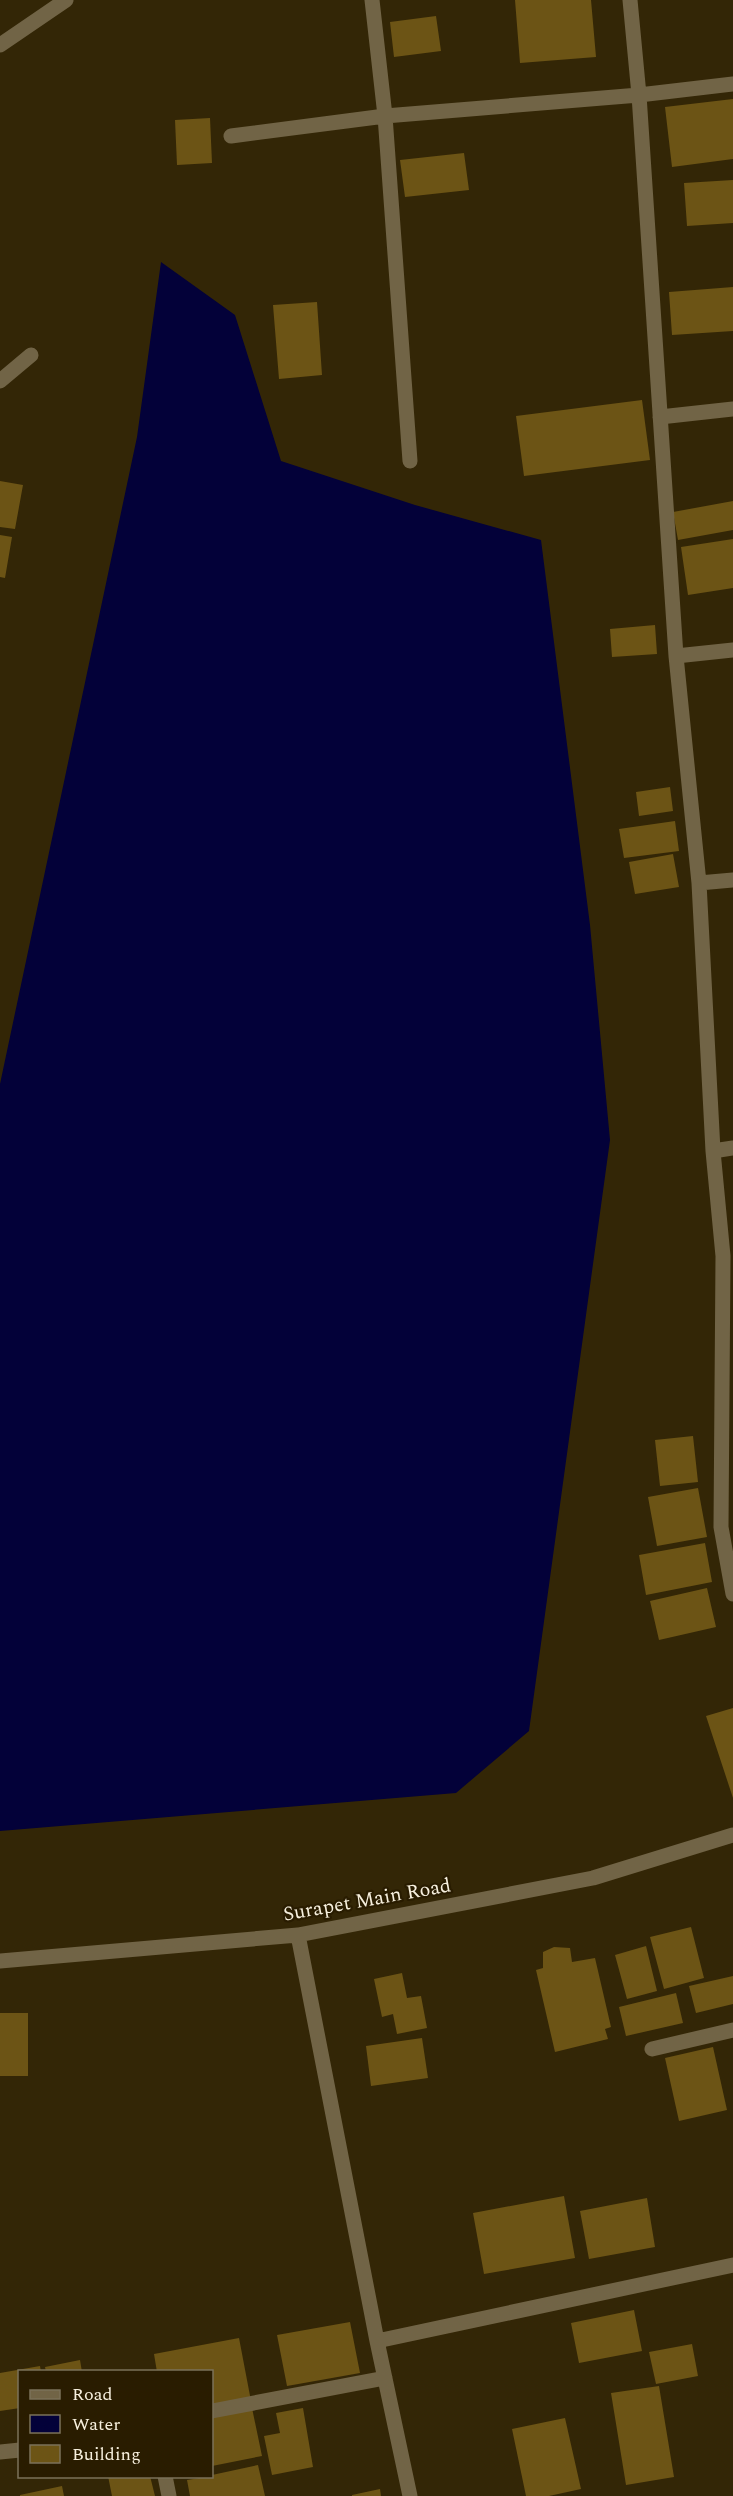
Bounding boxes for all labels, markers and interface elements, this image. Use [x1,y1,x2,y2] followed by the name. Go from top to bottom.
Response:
[281,1870,453,1930] street label: Surapet Main Road
[18,2370,213,2478] legend
[72,2381,113,2408] text: Road
[72,2411,120,2438] text: Water
[72,2441,141,2468] text: Building

